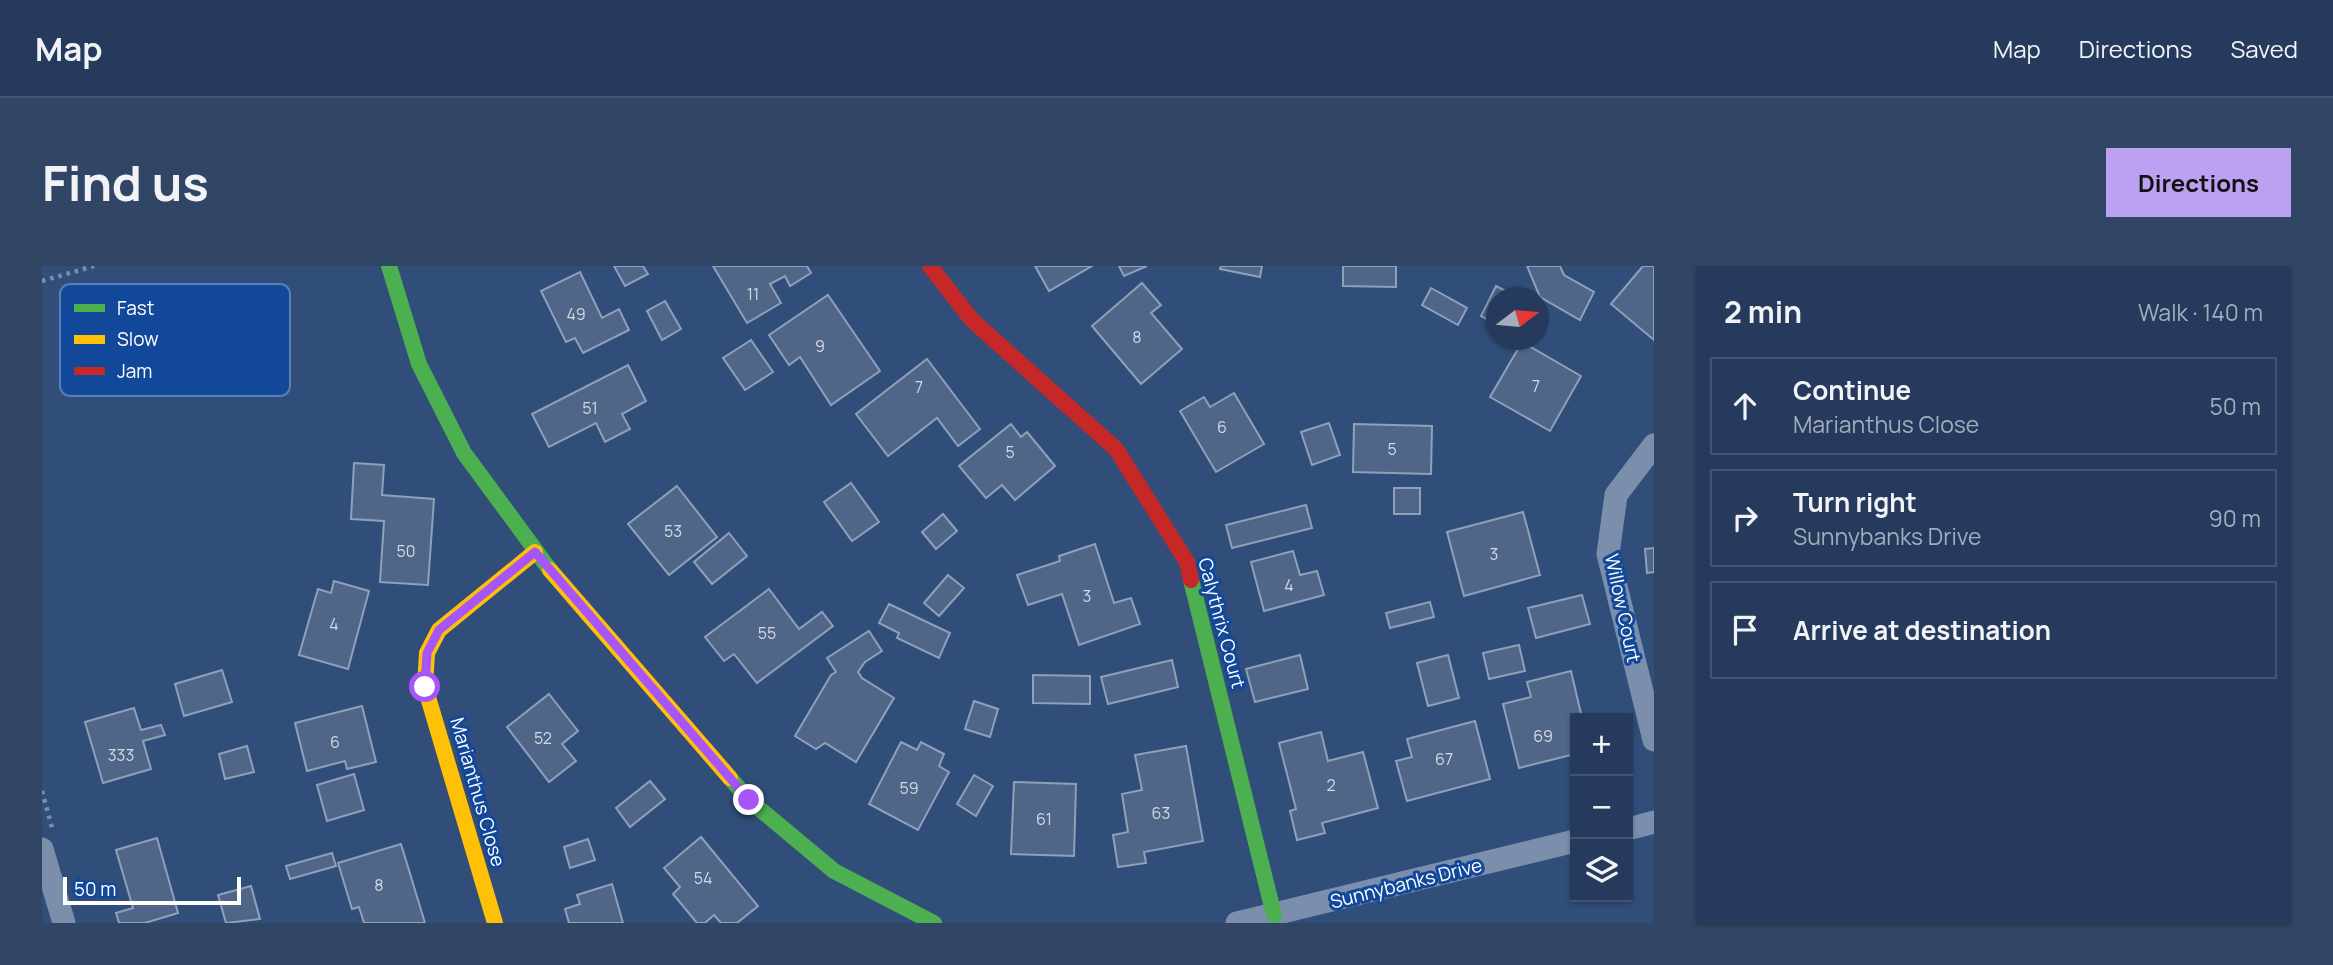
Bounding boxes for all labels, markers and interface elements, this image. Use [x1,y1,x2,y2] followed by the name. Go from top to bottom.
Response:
[35,26,103,71] text: Map
[1993,32,2041,65] text: Map
[2079,32,2192,65] text: Directions
[2230,32,2298,65] text: Saved
[2106,148,2291,217] button: Directions
[42,149,209,216] text: Find us
[747,283,759,305] house number: 11
[60,284,290,396] legend
[1486,287,1549,350] north arrow
[1724,291,1802,332] text: 2 min
[117,295,154,321] text: Fast
[2138,296,2263,328] text: Walk · 140 m
[566,303,586,325] house number: 49
[117,326,159,352] text: Slow
[1132,326,1142,348] house number: 8
[815,335,825,357] house number: 9
[117,358,152,384] text: Jam
[1793,372,1911,408] text: Continue
[1532,375,1540,397] house number: 7
[915,376,923,398] house number: 7
[1726,387,1764,425] icon: ahead
[2210,390,2261,422] text: 50 m
[582,397,598,419] house number: 51
[1793,408,1979,440] text: Marianthus Close
[1217,416,1227,438] house number: 6
[1387,438,1397,460] house number: 5
[1005,441,1015,463] house number: 5
[1793,484,1917,520] text: Turn right
[1726,499,1764,537] icon: right
[2209,502,2261,534] text: 90 m
[664,520,682,542] house number: 53
[1793,520,1982,552] text: Sunnybanks Drive
[397,540,416,562] house number: 50
[1490,543,1498,565] house number: 3
[1599,551,1647,665] street label: Willow Court
[1192,555,1252,691] street label: Calythrix Court
[1284,574,1294,596] house number: 4
[1083,585,1091,607] house number: 3
[1726,611,1764,649] icon: arrive
[1793,612,2051,648] text: Arrive at destination
[329,613,339,635] house number: 4
[758,622,776,644] house number: 55
[409,671,440,702] route start
[1570,713,1633,902] map controls
[1570,713,1633,776] button: +
[444,714,512,870] street label: Marianthus Close
[1533,725,1553,747] house number: 69
[534,727,552,749] house number: 52
[330,731,340,753] house number: 6
[108,744,134,766] house number: 333
[1435,748,1453,770] house number: 67
[1326,774,1336,796] house number: 2
[1570,776,1633,839] button: −
[899,777,919,799] house number: 59
[733,784,764,815] route end
[1152,802,1170,824] house number: 63
[1036,808,1052,830] house number: 61
[1570,839,1633,902] button: layers
[1327,852,1485,914] street label: Sunnybanks Drive
[694,867,712,889] house number: 54
[63,874,242,906] scale bar
[374,874,384,896] house number: 8
[74,876,116,902] text: 50 m

